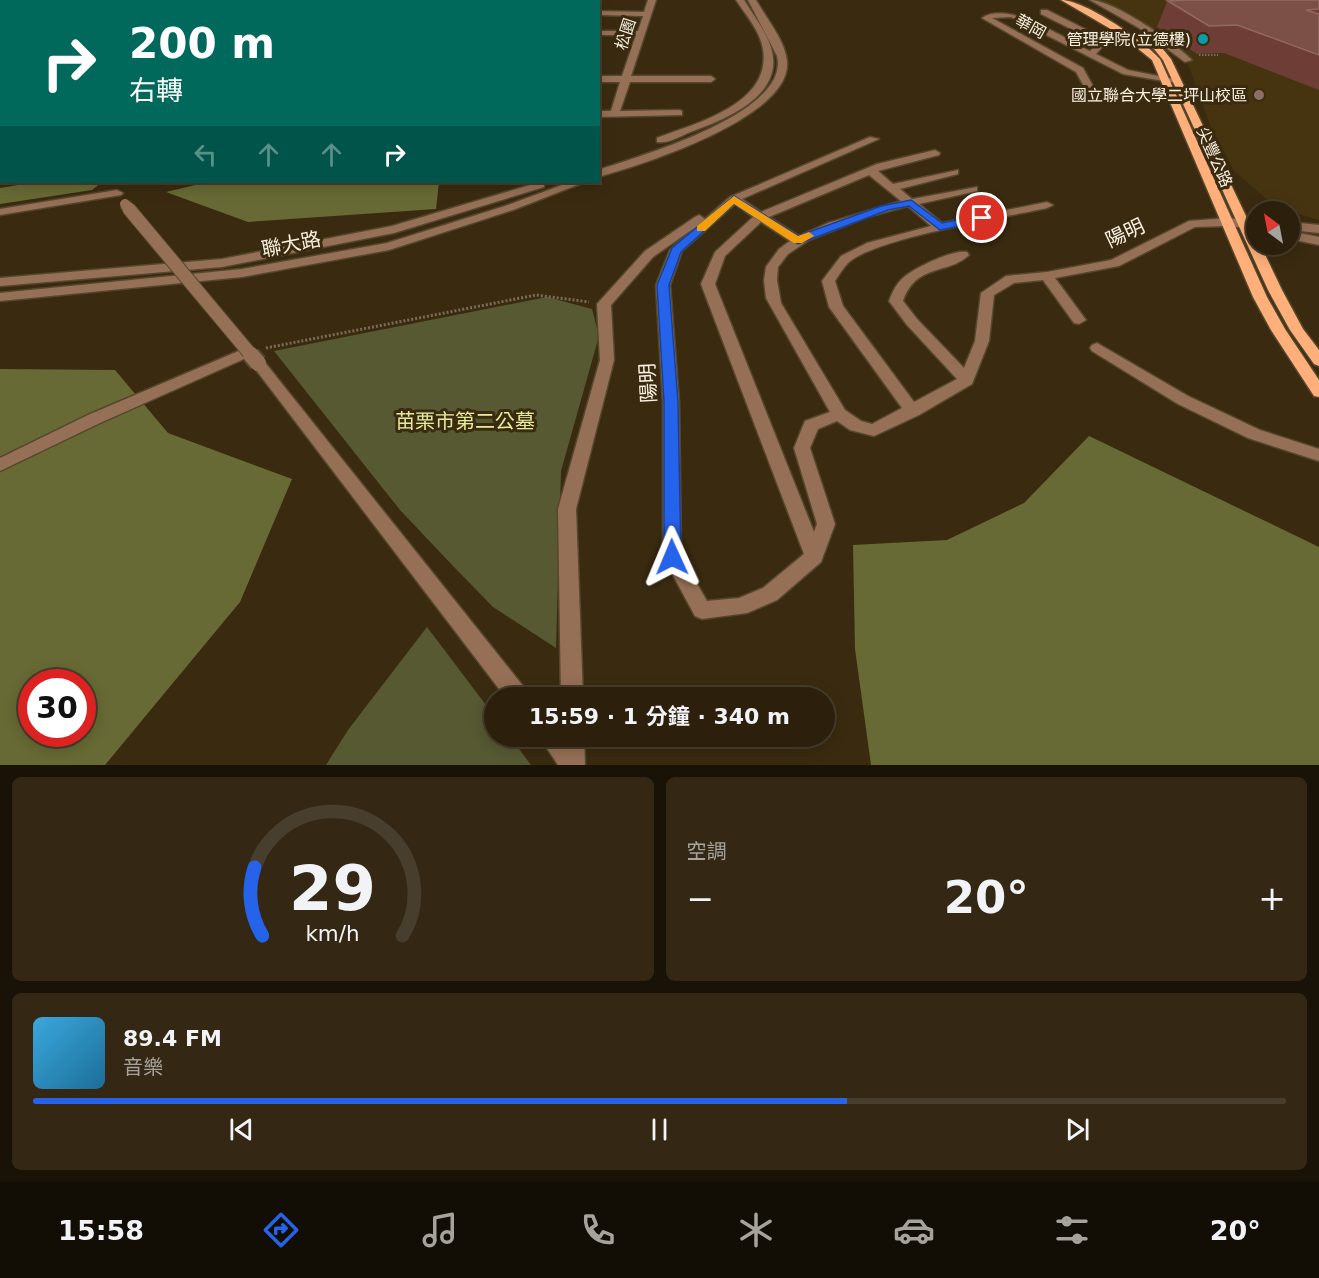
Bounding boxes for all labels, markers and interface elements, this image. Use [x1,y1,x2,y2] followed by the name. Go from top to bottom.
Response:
[1012,10,1049,43] street label: 華岡
[611,16,639,52] street label: 松園
[129,19,275,68] text: 200 m
[30,24,108,102] icon: right
[1067,30,1191,49] place label: 管理學院(立德樓)
[1196,32,1210,46] marker: 管理學院(立德樓)
[129,75,183,106] text: 右轉
[1071,86,1247,105] place label: 國立聯合大學二坪山校區
[1252,88,1266,102] marker: 國立聯合大學二坪山校區
[1193,124,1236,190] street label: 尖豐公路
[189,138,222,171] icon: left
[252,138,285,171] icon: ahead
[315,138,348,171] icon: ahead
[378,138,411,171] icon: right
[956,192,1007,243] pin
[965,201,998,234] icon: arrive
[1246,201,1300,255] north arrow
[1246,201,1300,255] map controls
[1102,214,1148,252] street label: 陽明
[259,226,323,262] street label: 聯大路
[635,362,661,404] street label: 陽明
[395,409,535,433] park label: 苗栗市第二公墓
[640,525,704,589] position arrow
[18,669,96,747] speed limit sign: 30
[529,704,790,729] text: 15:59 · 1 分鐘 · 340 m
[687,839,727,863] text: 空調
[289,852,376,925] text: 29
[944,871,1029,924] text: 20°
[687,879,714,918] text: −
[1258,879,1286,918] text: +
[306,921,360,946] text: km/h
[123,1026,222,1051] text: 89.4 FM
[123,1055,163,1079] text: 音樂
[225,1113,258,1146] icon: previous
[643,1113,676,1146] icon: pause
[1061,1113,1094,1146] icon: next
[260,1209,302,1251] icon: directions
[419,1209,461,1251] icon: music
[577,1209,619,1251] icon: phone
[735,1209,777,1251] icon: climate
[893,1209,935,1251] icon: car
[1051,1209,1093,1251] icon: filters
[58,1215,144,1246] text: 15:58
[1210,1215,1261,1246] text: 20°

